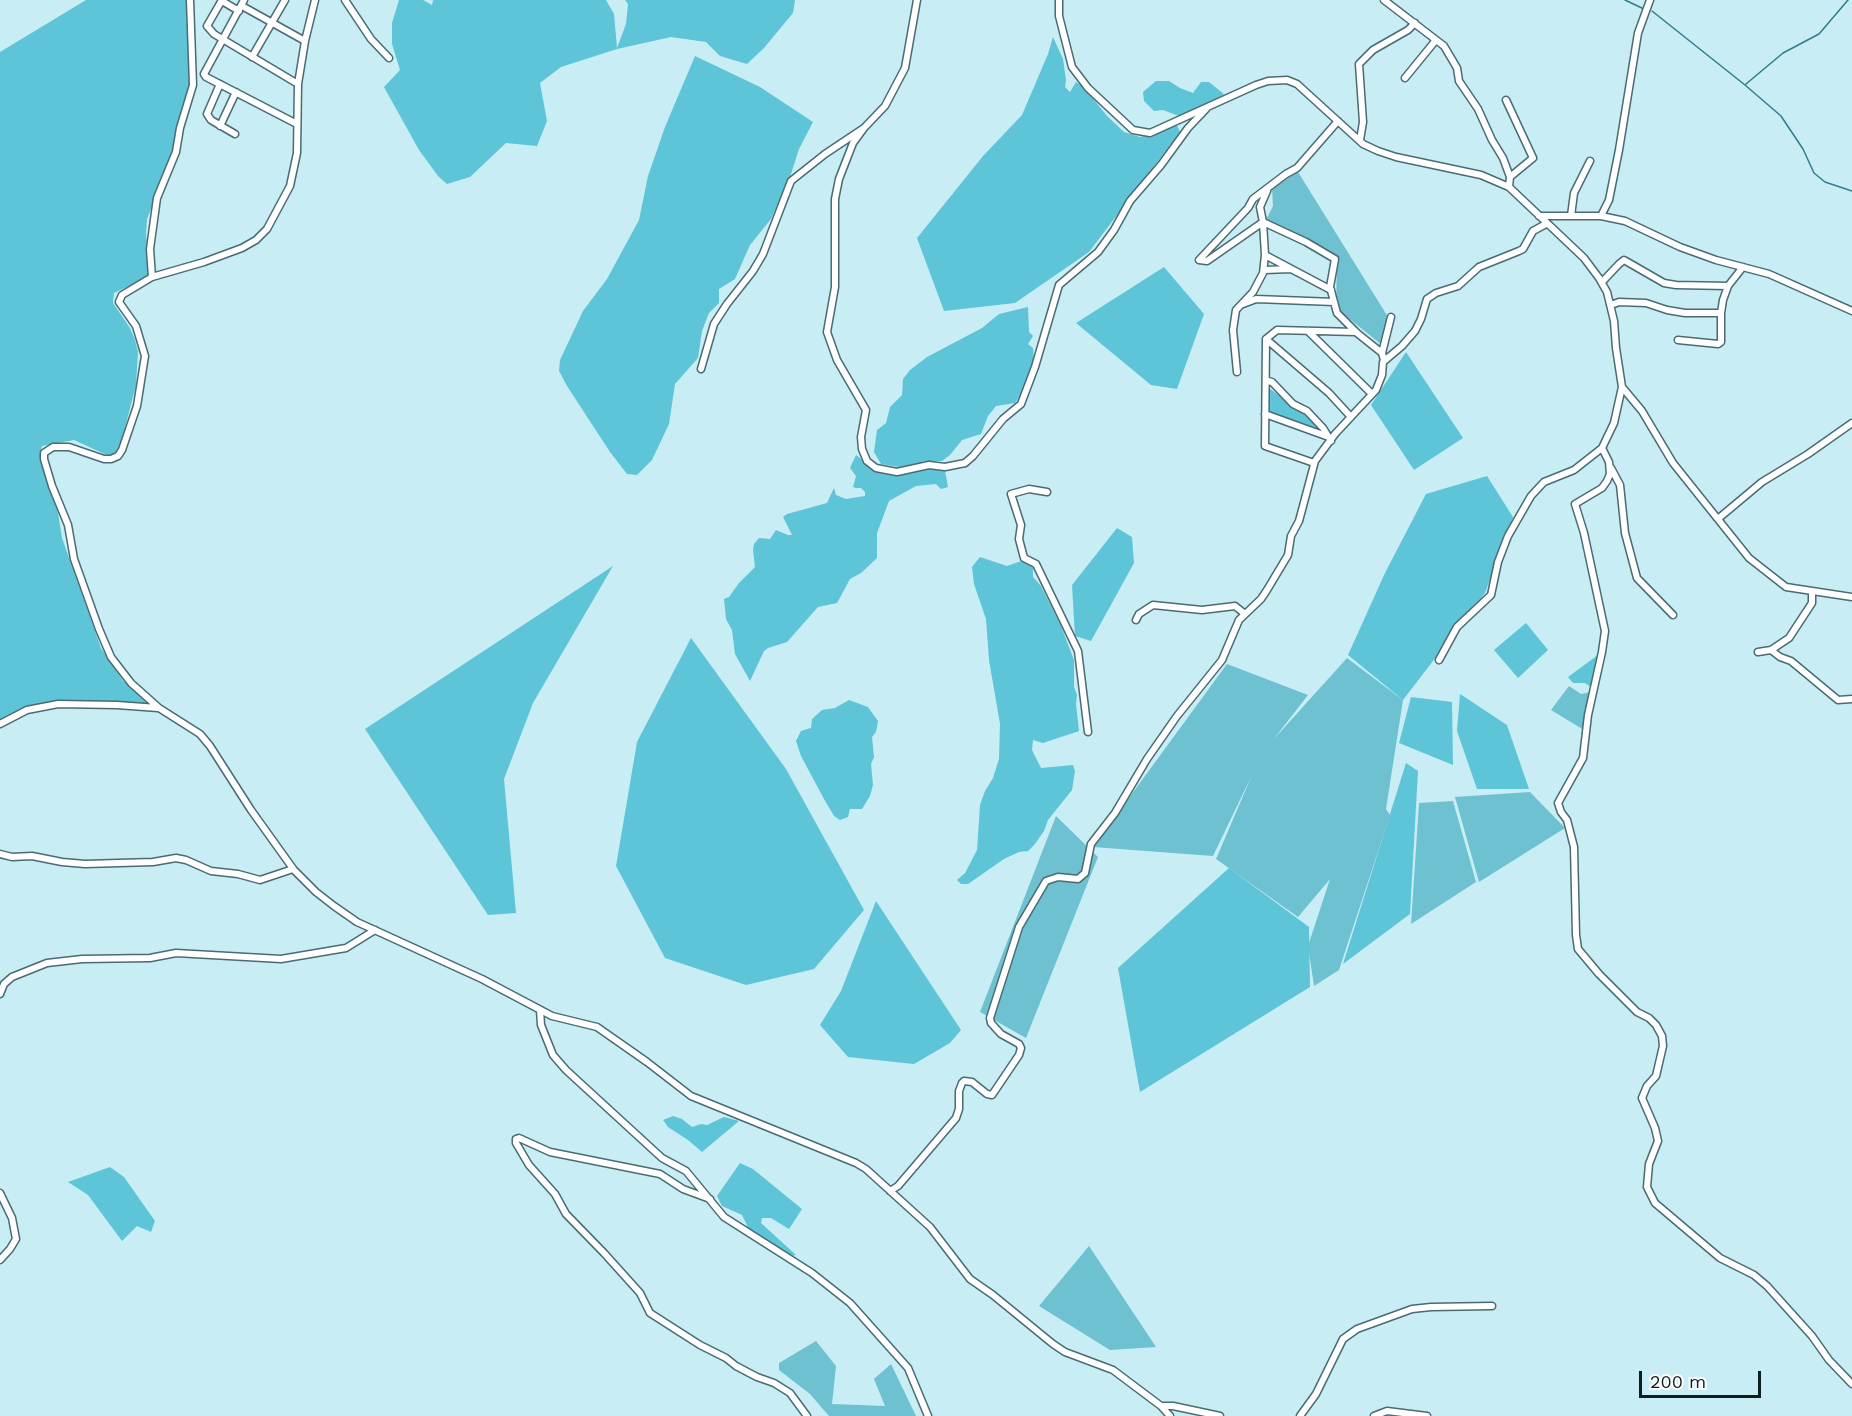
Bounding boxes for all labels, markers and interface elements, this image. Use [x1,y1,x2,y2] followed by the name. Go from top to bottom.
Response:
[1642,1359,1764,1397] scale bar
[1650,1371,1706,1392] text: 200 m

